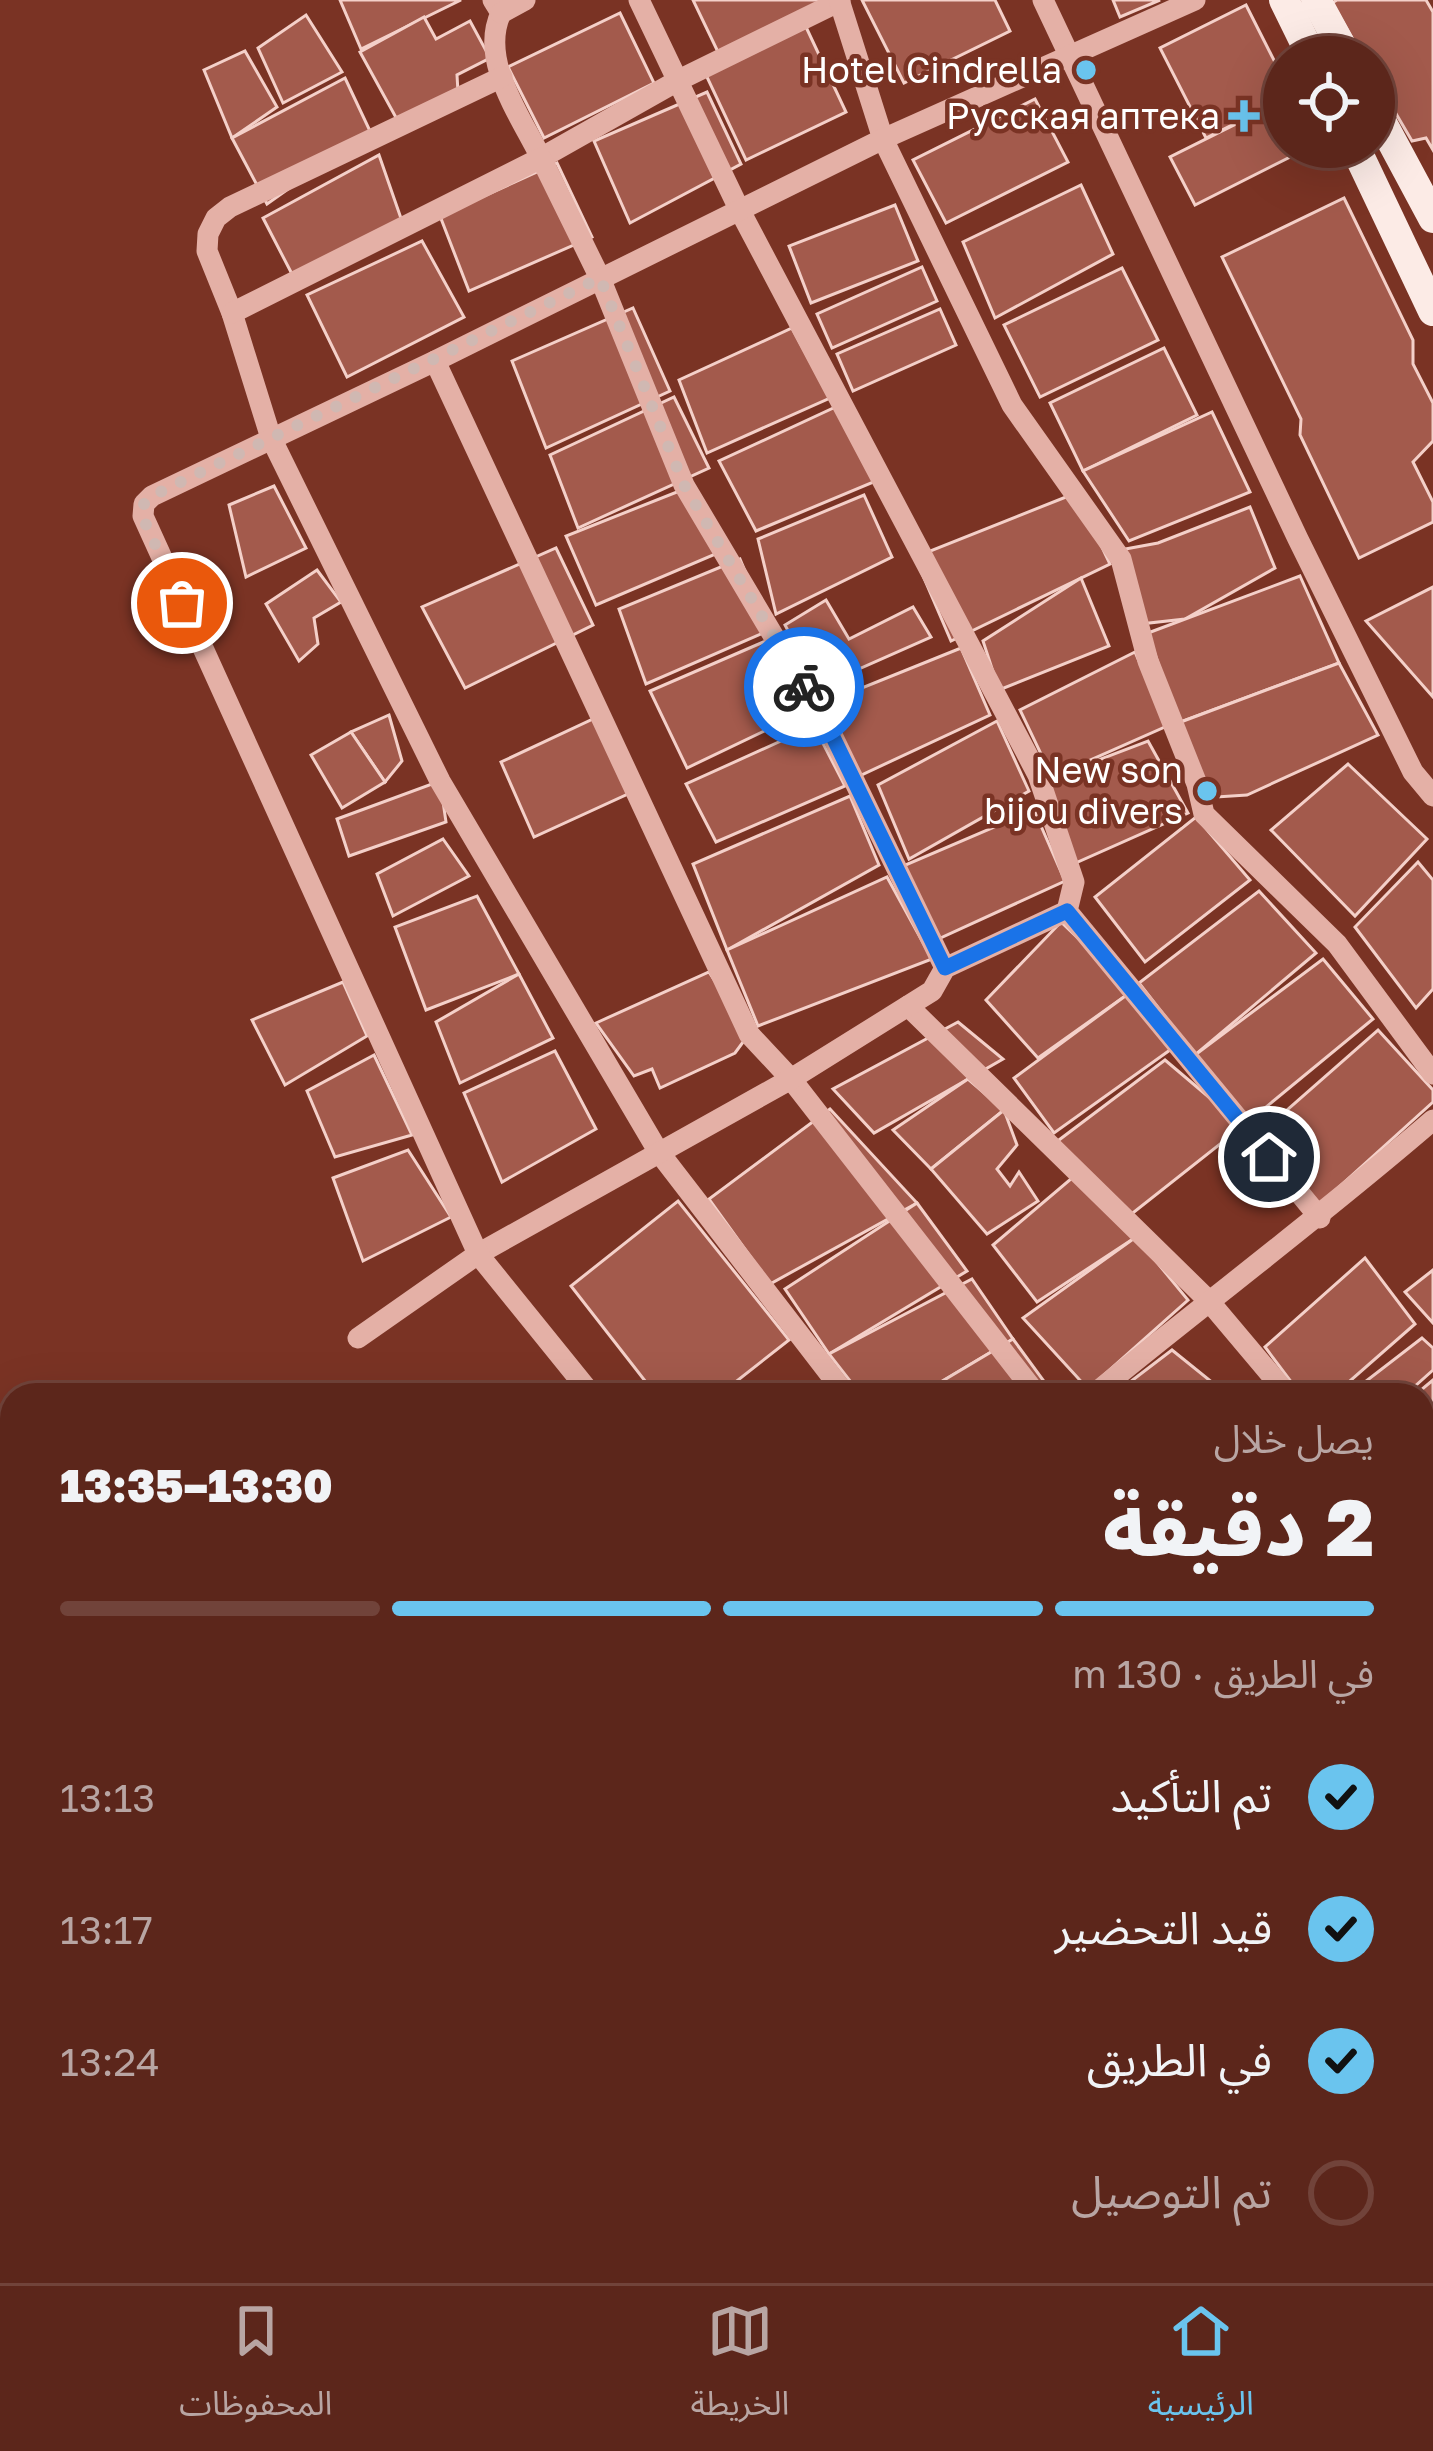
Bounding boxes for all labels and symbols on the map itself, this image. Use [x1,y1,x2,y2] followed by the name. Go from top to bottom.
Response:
[801,48,1062,91] place label: Hotel Cindrella
[1073,57,1099,83] marker: Hotel Cindrella
[946,94,1220,137] place label: Русская аптека
[1231,103,1257,129] marker: Русская аптека
[131,552,233,654] pin
[744,627,864,747] courier
[984,748,1183,832] place label: New son bijou divers
[1194,778,1220,804] marker: New son bijou divers
[1218,1106,1320,1208] pin

